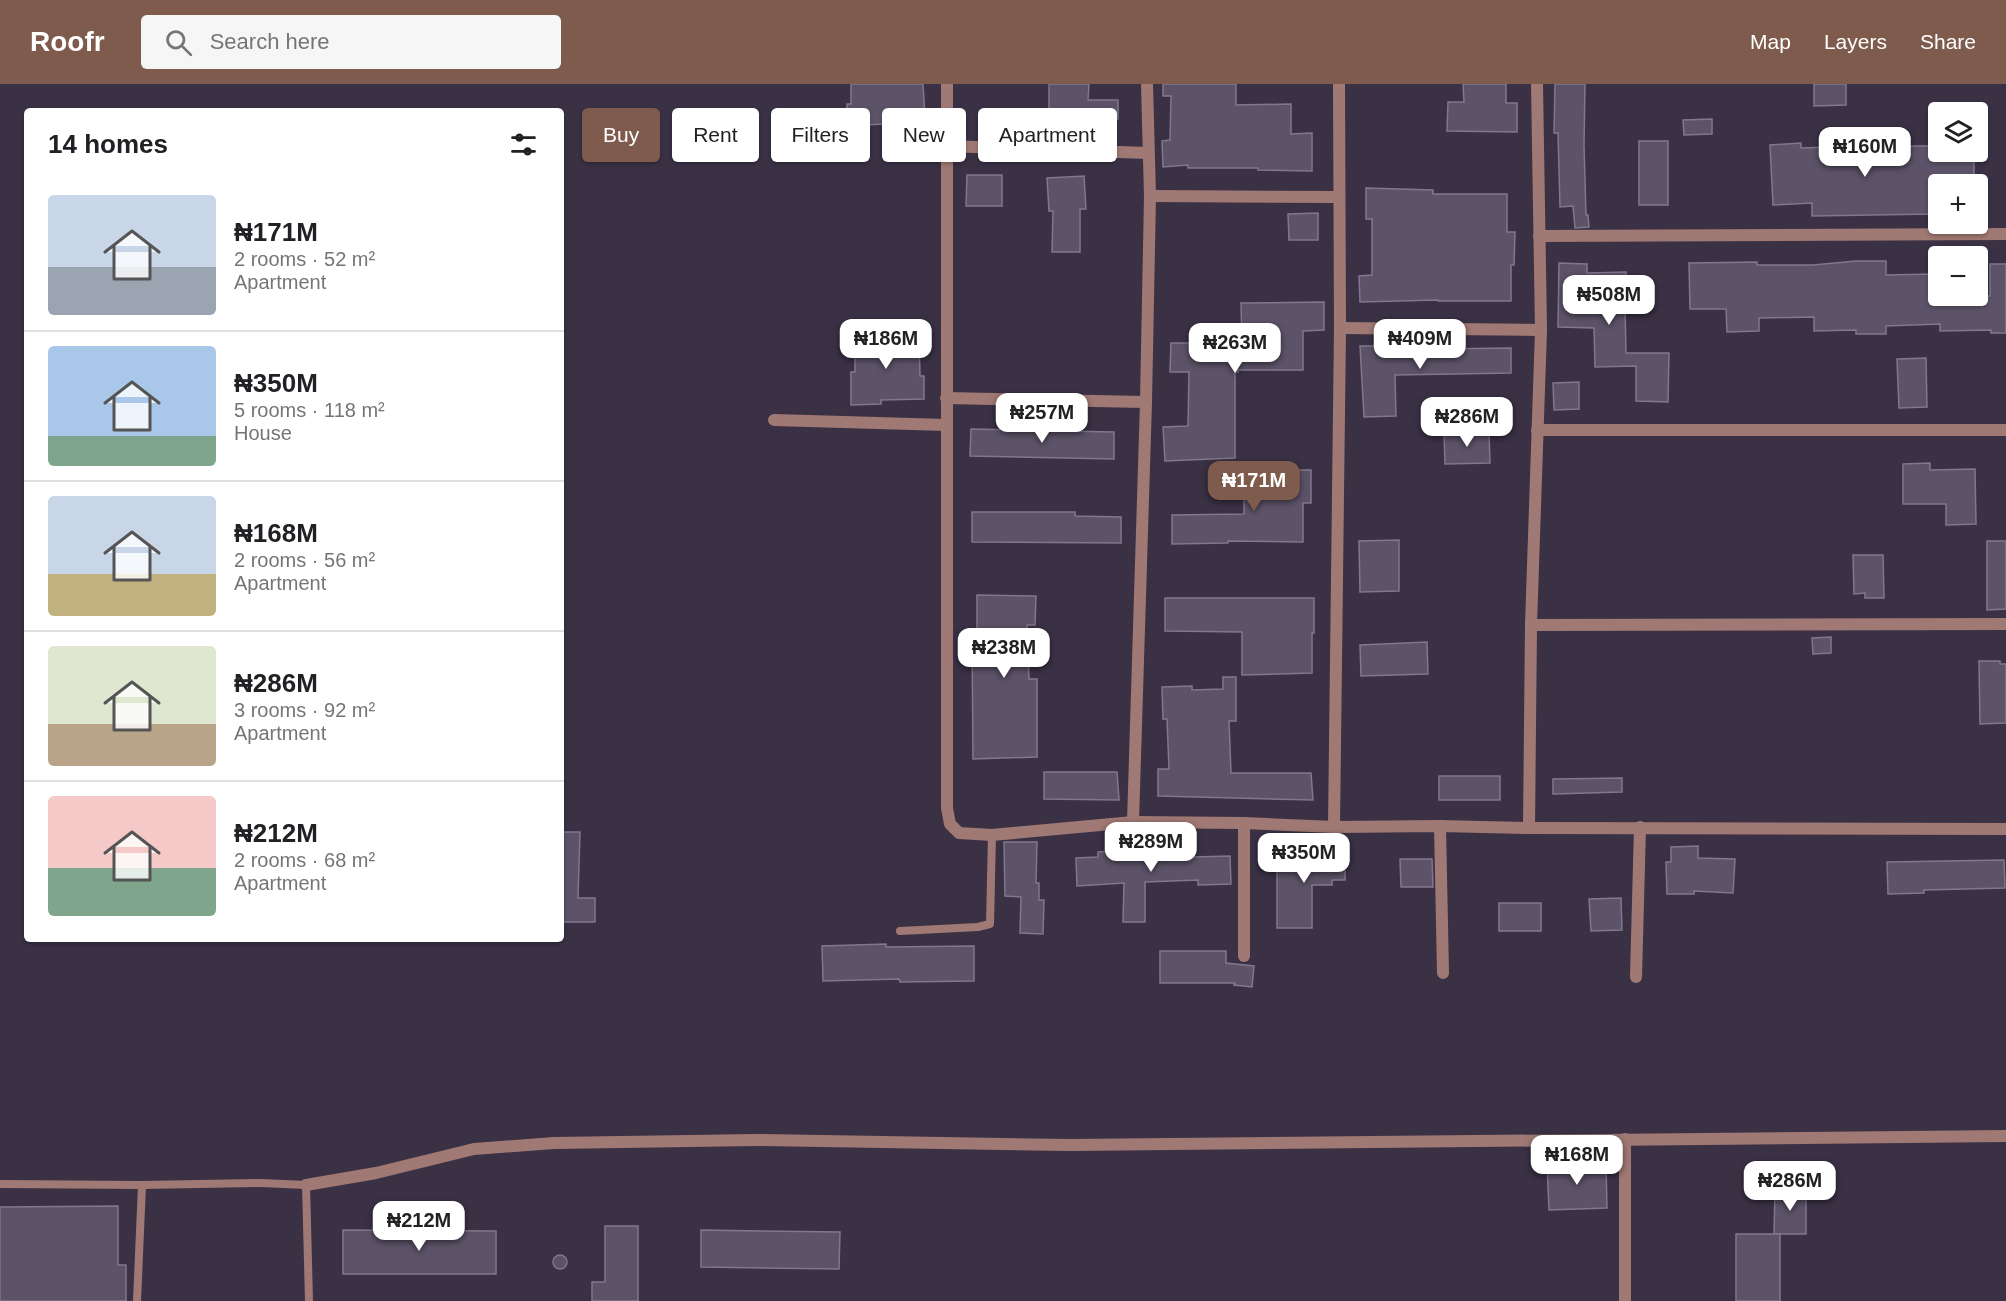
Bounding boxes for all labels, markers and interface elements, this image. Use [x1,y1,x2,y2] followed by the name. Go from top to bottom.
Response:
[141,15,561,69] search box
[30,26,105,57] text: Roofr
[162,26,195,59] icon: search
[210,29,330,54] text: Search here
[1750,30,1791,53] text: Map
[1824,30,1887,53] text: Layers
[1920,30,1976,53] text: Share
[1928,102,1988,306] map controls
[1928,102,1988,162] button: layers
[582,108,660,162] chip: Buy
[672,108,759,162] chip: Rent
[771,108,870,162] chip: Filters
[882,108,966,162] chip: New
[978,108,1117,162] chip: Apartment
[1823,127,1907,178] pin: ₦160M
[507,128,540,161] icon: filters
[48,129,168,159] text: 14 homes
[1833,135,1897,157] text: ₦160M
[1928,174,1988,234] button: +
[234,217,318,247] text: ₦171M
[96,219,168,291] icon: home
[1928,246,1988,306] button: −
[234,248,375,270] text: 2 rooms · 52 m²
[234,271,326,293] text: Apartment
[1567,275,1651,326] pin: ₦508M
[1577,283,1641,305] text: ₦508M
[844,319,928,370] pin: ₦186M
[1378,319,1462,370] pin: ₦409M
[1193,323,1277,374] pin: ₦263M
[854,327,918,349] text: ₦186M
[1388,327,1452,349] text: ₦409M
[1203,331,1267,353] text: ₦263M
[234,368,318,398] text: ₦350M
[96,370,168,442] icon: home
[1000,393,1084,444] pin: ₦257M
[1425,397,1509,448] pin: ₦286M
[234,399,385,421] text: 5 rooms · 118 m²
[1010,401,1074,423] text: ₦257M
[1435,405,1499,427] text: ₦286M
[234,422,292,444] text: House
[1212,461,1296,512] pin: ₦171M
[1222,469,1286,491] text: ₦171M
[234,518,318,548] text: ₦168M
[96,520,168,592] icon: home
[234,549,375,571] text: 2 rooms · 56 m²
[234,572,326,594] text: Apartment
[962,628,1046,679] pin: ₦238M
[972,636,1036,658] text: ₦238M
[234,668,318,698] text: ₦286M
[96,670,168,742] icon: home
[234,699,375,721] text: 3 rooms · 92 m²
[234,722,326,744] text: Apartment
[234,818,318,848] text: ₦212M
[96,820,168,892] icon: home
[1109,822,1193,873] pin: ₦289M
[1119,830,1183,852] text: ₦289M
[1262,833,1346,884] pin: ₦350M
[1272,841,1336,863] text: ₦350M
[234,849,375,871] text: 2 rooms · 68 m²
[234,872,326,894] text: Apartment
[1535,1135,1619,1186] pin: ₦168M
[1545,1143,1609,1165] text: ₦168M
[1748,1161,1832,1212] pin: ₦286M
[1758,1169,1822,1191] text: ₦286M
[377,1201,461,1252] pin: ₦212M
[387,1209,451,1231] text: ₦212M

